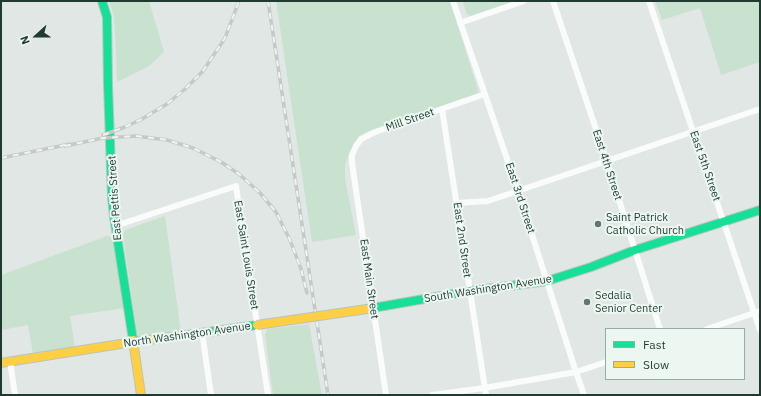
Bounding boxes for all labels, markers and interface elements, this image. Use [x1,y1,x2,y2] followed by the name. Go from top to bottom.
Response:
[16,16,56,56] north arrow
[17,34,33,47] text: N
[384,106,436,134] street label: Mill Street
[589,128,625,202] street label: East 4th Street
[687,129,723,203] street label: East 5th Street
[105,155,125,241] street label: East Pettis Street
[502,161,538,235] street label: East 3rd Street
[231,199,261,311] street label: East Saint Louis Street
[450,201,474,279] street label: East 2nd Street
[606,211,684,237] place label: Saint Patrick Catholic Church
[593,219,603,229] marker: Saint Patrick Catholic Church
[357,238,381,320] street label: East Main Street
[423,272,553,306] street label: South Washington Avenue
[595,289,662,315] place label: Sedalia Senior Center
[582,297,592,307] marker: Sedalia Senior Center
[123,320,251,350] street label: North Washington Avenue
[605,328,745,380] legend
[643,337,666,352] text: Fast
[643,357,669,372] text: Slow

